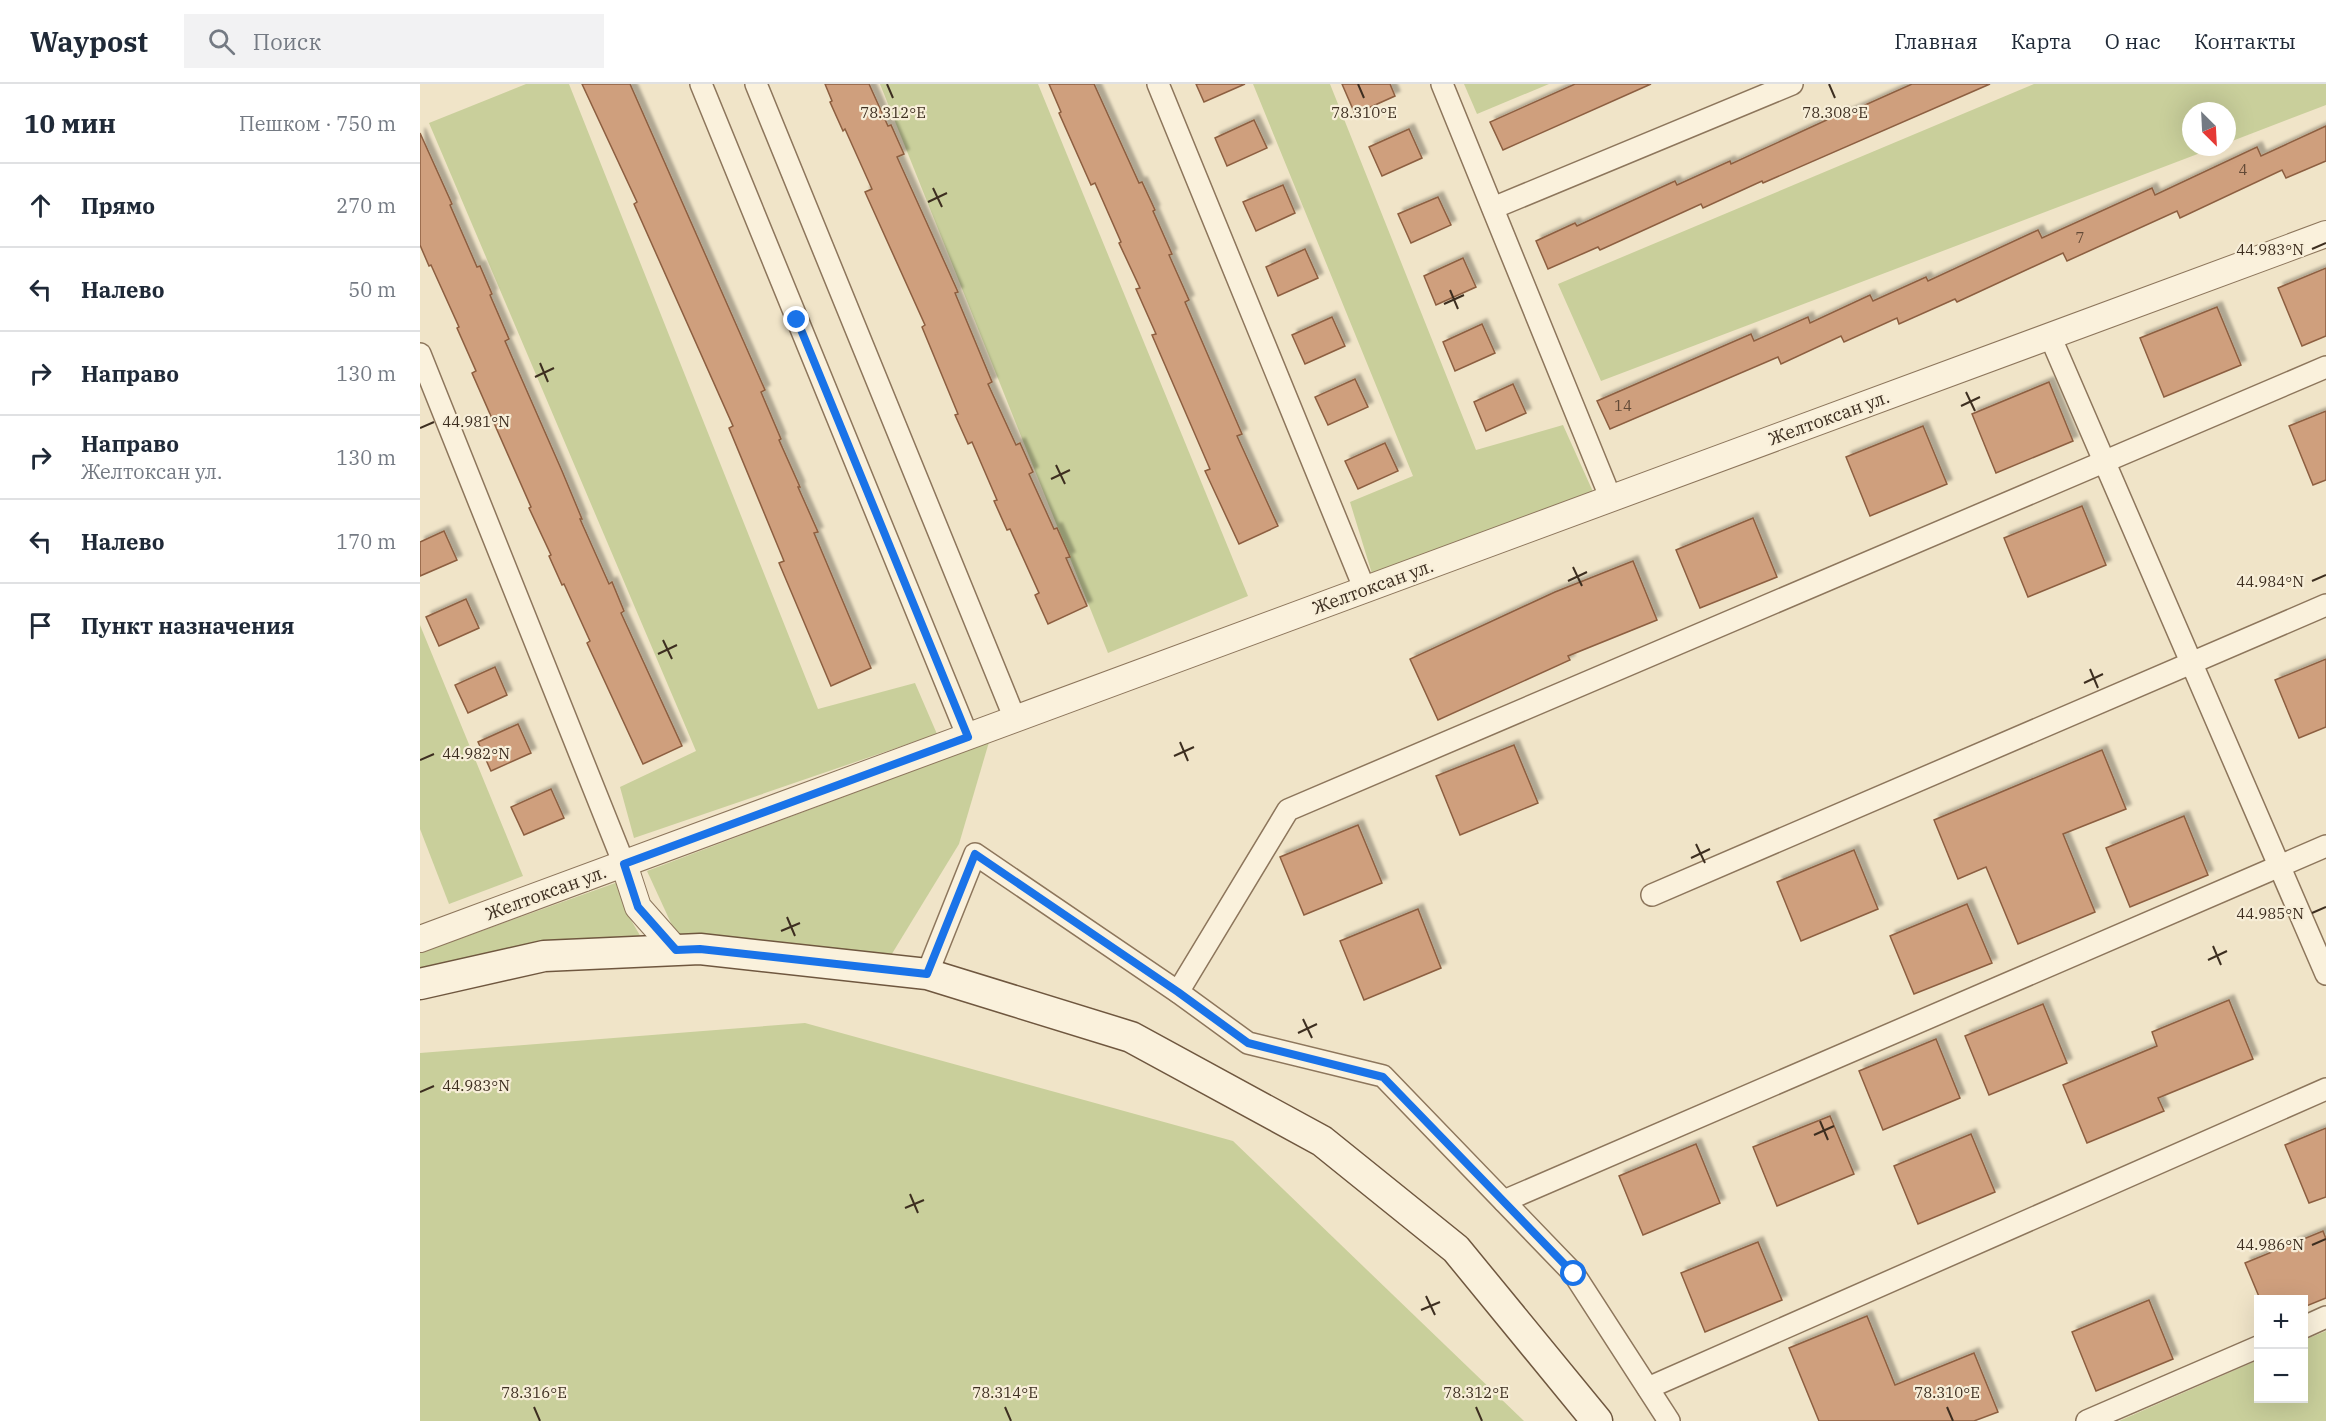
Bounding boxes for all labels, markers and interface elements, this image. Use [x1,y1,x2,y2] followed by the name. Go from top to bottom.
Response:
[184,14,604,68] search box
[30,23,148,60] text: Waypost
[205,25,238,58] icon: search
[253,27,321,56] text: Поиск
[1894,27,1978,55] text: Главная
[2011,27,2072,55] text: Карта
[2105,27,2161,55] text: О нас
[2194,27,2296,55] text: Контакты
[2182,102,2236,156] north arrow
[860,103,926,122] text: 78.312°E
[1331,103,1397,122] text: 78.310°E
[1802,103,1868,122] text: 78.308°E
[24,106,116,140] text: 10 мин
[239,110,396,137] text: Пешком · 750 m
[2238,160,2248,179] house number: 4
[24,189,57,222] icon: ahead
[81,191,155,220] text: Прямо
[336,192,396,219] text: 270 m
[2075,228,2085,247] house number: 7
[2236,240,2304,259] text: 44.983°N
[24,273,57,306] icon: left
[81,275,165,304] text: Налево
[348,276,396,303] text: 50 m
[783,306,809,332] route end
[24,357,57,390] icon: right
[81,359,179,388] text: Направо
[336,360,396,387] text: 130 m
[1765,385,1893,450] street label: Желтоксан ул.
[1614,396,1632,415] house number: 14
[442,412,510,431] text: 44.981°N
[81,429,179,458] text: Направо
[24,441,57,474] icon: right
[336,444,396,471] text: 130 m
[81,458,222,485] text: Желтоксан ул.
[24,525,57,558] icon: left
[81,527,165,556] text: Налево
[336,528,396,555] text: 170 m
[1309,554,1437,619] street label: Желтоксан ул.
[2236,572,2304,591] text: 44.984°N
[24,609,57,642] icon: arrive
[81,611,295,640] text: Пункт назначения
[442,744,510,763] text: 44.982°N
[482,860,610,925] street label: Желтоксан ул.
[2236,904,2304,923] text: 44.985°N
[442,1076,510,1095] text: 44.983°N
[2236,1235,2304,1254] text: 44.986°N
[1560,1260,1586,1286] route start
[2254,1295,2308,1403] map controls
[2254,1295,2308,1349] button: +
[2254,1349,2308,1403] button: −
[501,1383,567,1402] text: 78.316°E
[972,1383,1038,1402] text: 78.314°E
[1443,1383,1509,1402] text: 78.312°E
[1914,1383,1980,1402] text: 78.310°E

